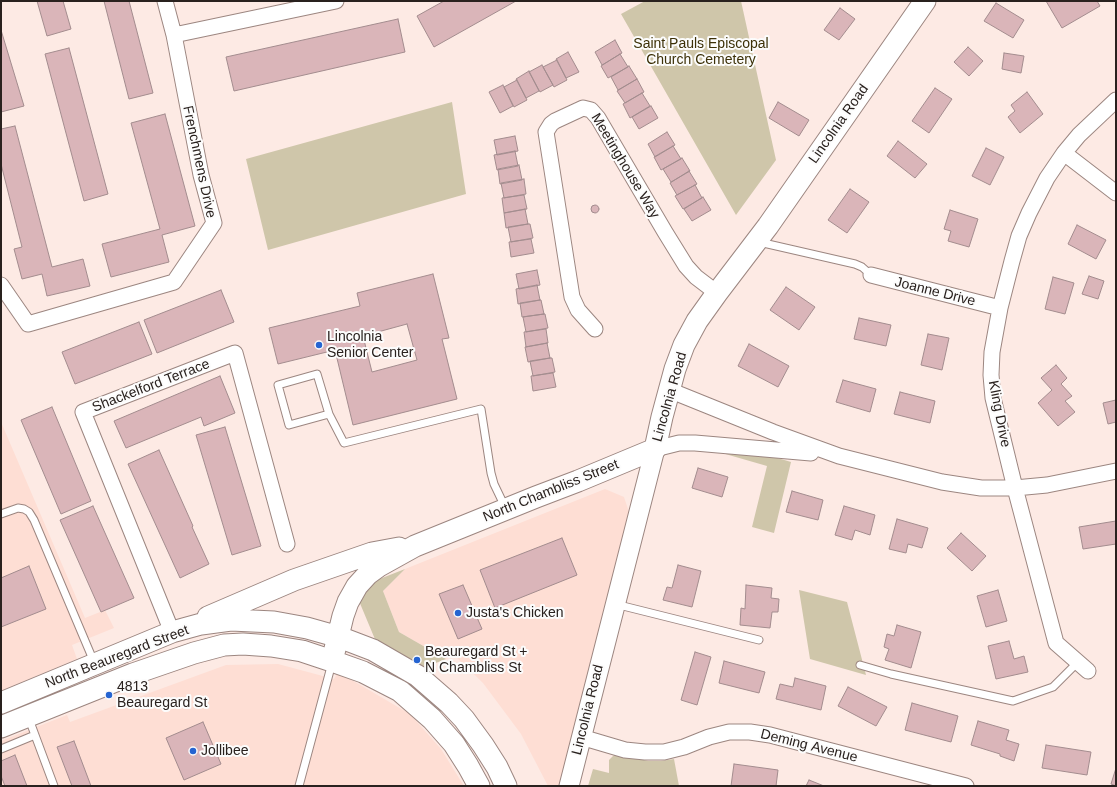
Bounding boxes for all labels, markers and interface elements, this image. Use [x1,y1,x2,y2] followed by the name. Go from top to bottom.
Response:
[633,36,769,68] park label: Saint Pauls Episcopal Church Cemetery
[806,81,872,167] street label: Lincolnia Road
[179,104,219,220] street label: Frenchmens Drive
[587,111,663,221] street label: Meetinghouse Way
[893,274,977,310] street label: Joanne Drive
[327,329,413,362] place label: Lincolnia Senior Center
[314,340,324,350] marker: Lincolnia Senior Center
[649,350,691,444] street label: Lincolnia Road
[90,356,212,416] street label: Shackelford Terrace
[984,379,1014,449] street label: Kling Drive
[481,456,621,526] street label: North Chambliss Street
[466,605,564,621] place label: Justa's Chicken
[453,608,463,618] marker: Justa's Chicken
[43,622,191,692] street label: North Beauregard Street
[425,644,527,676] place label: Beauregard St + N Chambliss St
[412,655,422,665] marker: Beauregard St + N Chambliss St
[569,663,607,757] street label: Lincolnia Road
[117,679,207,712] place label: 4813 Beauregard St
[104,690,114,700] marker: 4813 Beauregard St
[759,726,859,766] street label: Deming Avenue
[201,743,248,759] place label: Jollibee
[188,746,198,756] marker: Jollibee

